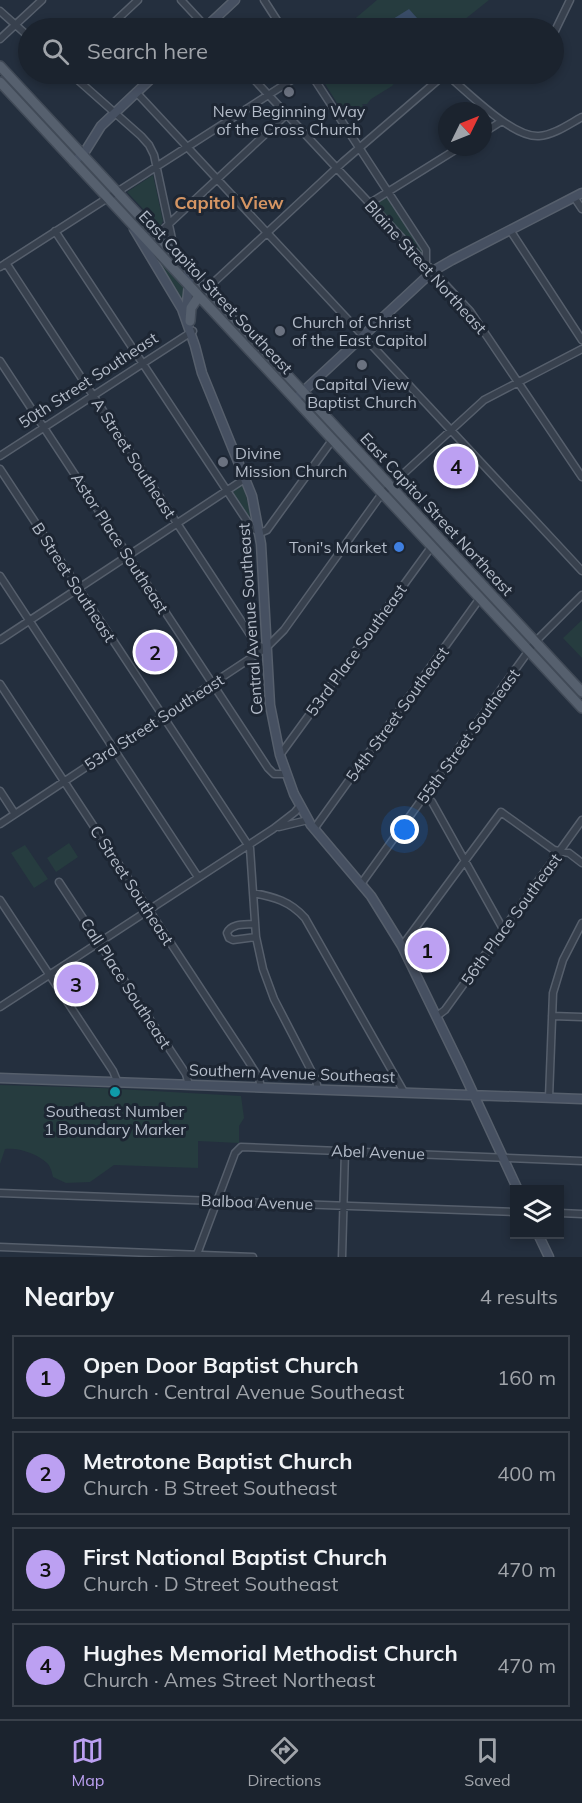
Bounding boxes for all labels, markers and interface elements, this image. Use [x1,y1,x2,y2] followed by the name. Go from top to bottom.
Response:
[18,18,564,84] search box
[39,35,72,68] icon: search
[87,37,208,65] text: Search here
[282,85,296,99] marker: New Beginning Way of the Cross Church
[213,101,366,139] place label: New Beginning Way of the Cross Church
[438,102,492,156] north arrow
[174,191,284,214] district label: Capitol View
[361,196,492,338] street label: Blaine Street Northeast
[135,206,297,378] street label: East Capitol Street Southeast
[292,312,427,350] place label: Church of Christ of the East Capitol
[273,324,287,338] marker: Church of Christ of the East Capitol
[15,327,162,432] street label: 50th Street Southeast
[355,358,369,372] marker: Capital View Baptist Church
[307,374,417,412] place label: Capital View Baptist Church
[88,394,181,522] street label: A Street Southeast
[356,428,518,600] street label: East Capitol Street Northeast
[235,443,347,481] place label: Divine Mission Church
[436,444,476,488] pin: 4
[216,455,230,469] marker: Divine Mission Church
[67,469,173,617] street label: Astor Place Southeast
[28,518,120,646] street label: B Street Southeast
[233,522,267,716] street label: Central Avenue Southeast
[289,537,387,557] place label: Toni's Market
[392,540,406,554] marker: Toni's Market
[301,580,411,720] street label: 53rd Place Southeast
[136,630,174,674] pin: 2
[341,642,453,785] street label: 54th Street Southeast
[412,664,524,807] street label: 55th Street Southeast
[81,669,228,775] street label: 53rd Street Southeast
[390,815,419,844] your location
[86,821,178,949] street label: C Street Southeast
[457,849,566,989] street label: 56th Place Southeast
[76,914,176,1052] street label: Call Place Southeast
[408,928,446,972] pin: 1
[56,962,96,1006] pin: 3
[189,1059,396,1087] street label: Southern Avenue Southeast
[108,1085,122,1099] marker: Southeast Number 1 Boundary Marker
[44,1101,186,1139] place label: Southeast Number 1 Boundary Marker
[331,1140,425,1164] street label: Abel Avenue
[510,1185,564,1239] map controls
[510,1185,564,1239] button: layers
[200,1190,314,1214] street label: Balboa Avenue
[24,1280,114,1313] text: Nearby
[480,1284,558,1309] text: 4 results
[83,1351,359,1379] text: Open Door Baptist Church
[40,1365,52,1390] text: 1
[497,1365,556,1390] text: 160 m
[83,1379,404,1404] text: Church · Central Avenue Southeast
[83,1447,352,1475] text: Metrotone Baptist Church
[40,1461,52,1486] text: 2
[497,1461,556,1486] text: 400 m
[83,1475,337,1500] text: Church · B Street Southeast
[83,1543,387,1571] text: First National Baptist Church
[40,1557,52,1582] text: 3
[497,1557,556,1582] text: 470 m
[83,1571,338,1596] text: Church · D Street Southeast
[83,1639,458,1667] text: Hughes Memorial Methodist Church
[40,1653,52,1678] text: 4
[497,1653,556,1678] text: 470 m
[83,1667,375,1692] text: Church · Ames Street Northeast
[71,1734,104,1790] tab: Map
[247,1734,321,1790] tab: Directions
[464,1734,511,1790] tab: Saved

